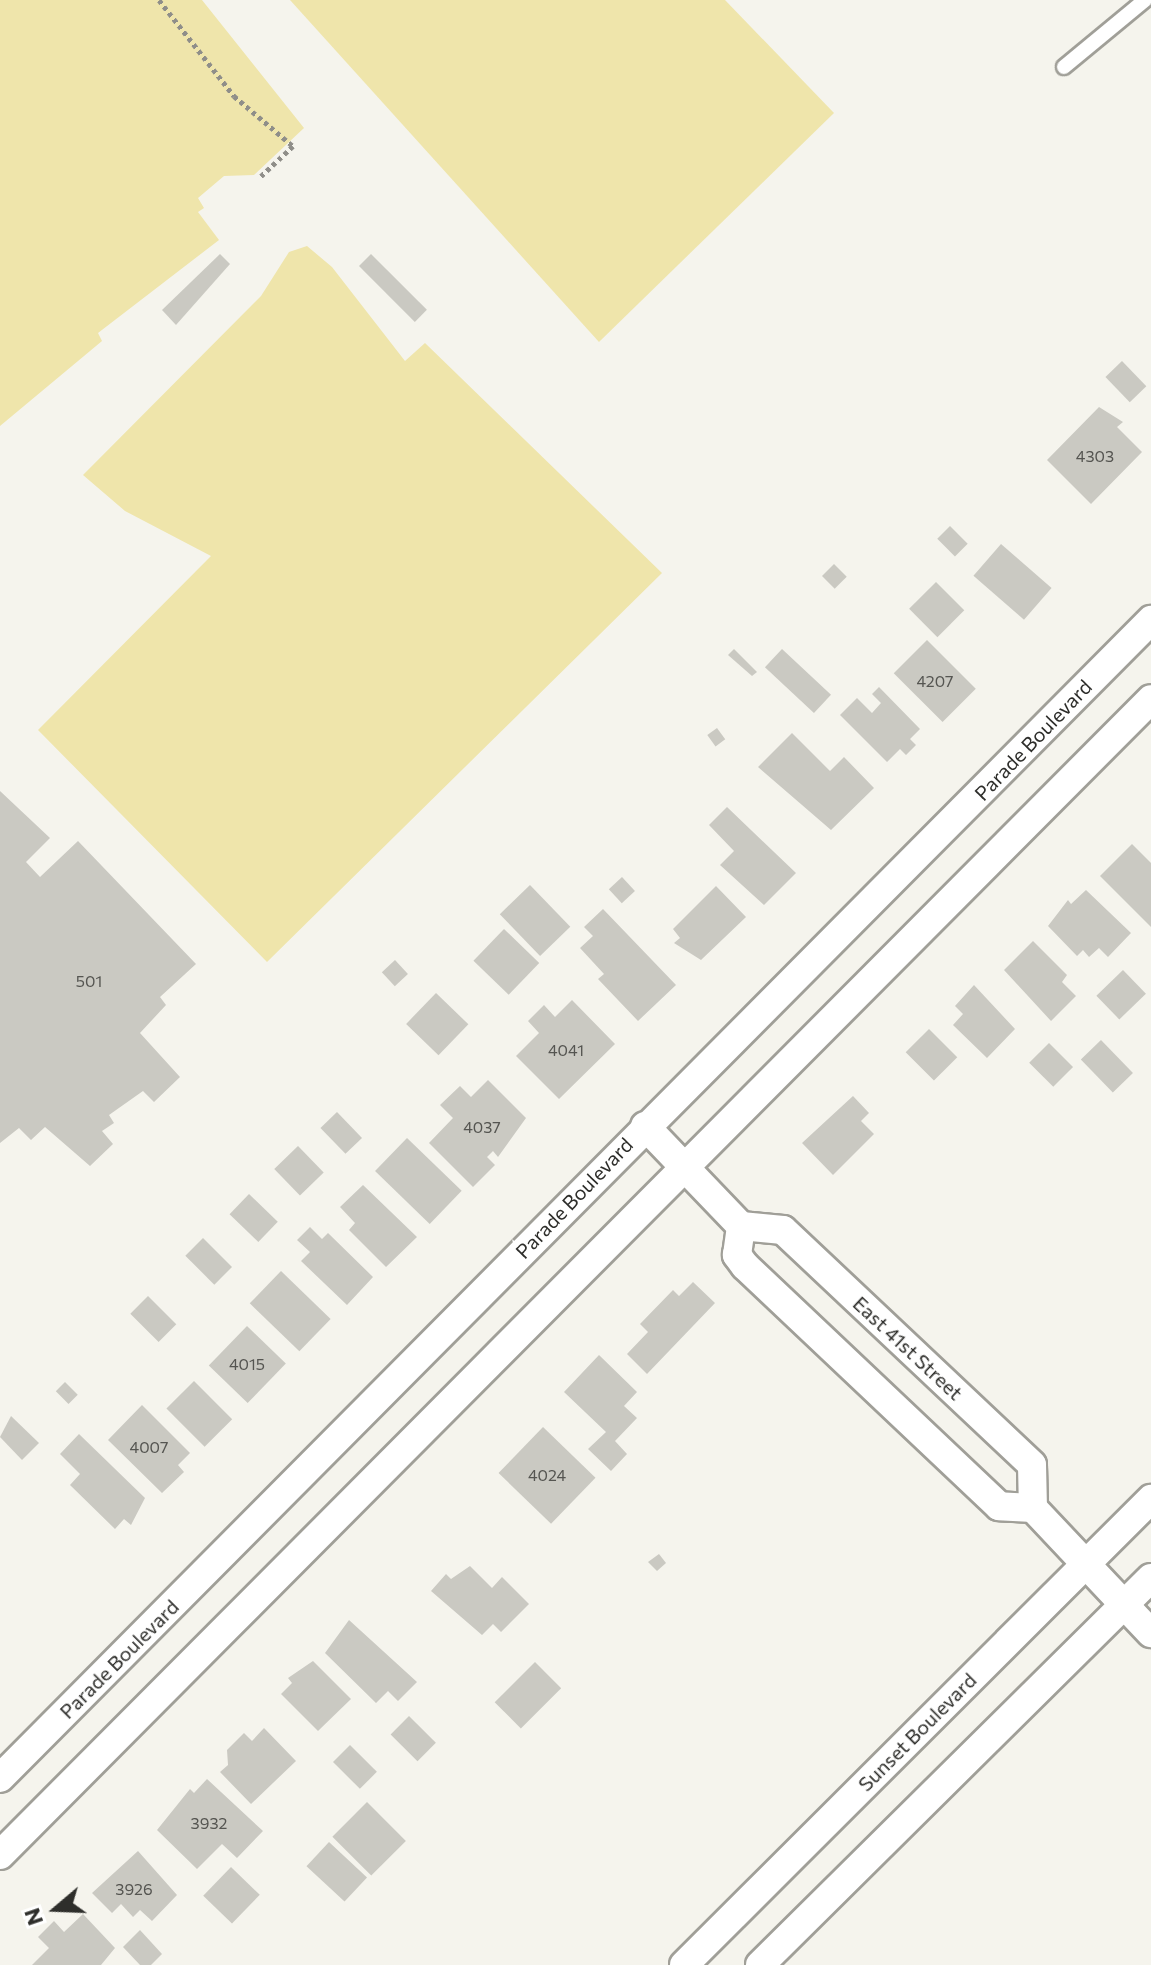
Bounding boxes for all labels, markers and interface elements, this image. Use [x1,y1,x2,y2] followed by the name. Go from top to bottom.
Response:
[1076,446,1114,466] house number: 4303
[916,671,954,691] house number: 4207
[969,675,1097,805] street label: Parade Boulevard
[76,971,102,991] house number: 501
[548,1040,584,1060] house number: 4041
[463,1117,501,1137] house number: 4037
[510,1133,638,1263] street label: Parade Boulevard
[848,1291,968,1405] street label: East 41st Street
[229,1354,265,1374] house number: 4015
[130,1437,168,1457] house number: 4007
[528,1465,566,1485] house number: 4024
[55,1595,183,1723] street label: Parade Boulevard
[853,1668,981,1796] street label: Sunset Boulevard
[191,1813,227,1833] house number: 3932
[16,1869,96,1949] north arrow
[115,1879,153,1899] house number: 3926
[17,1905,48,1929] text: N

